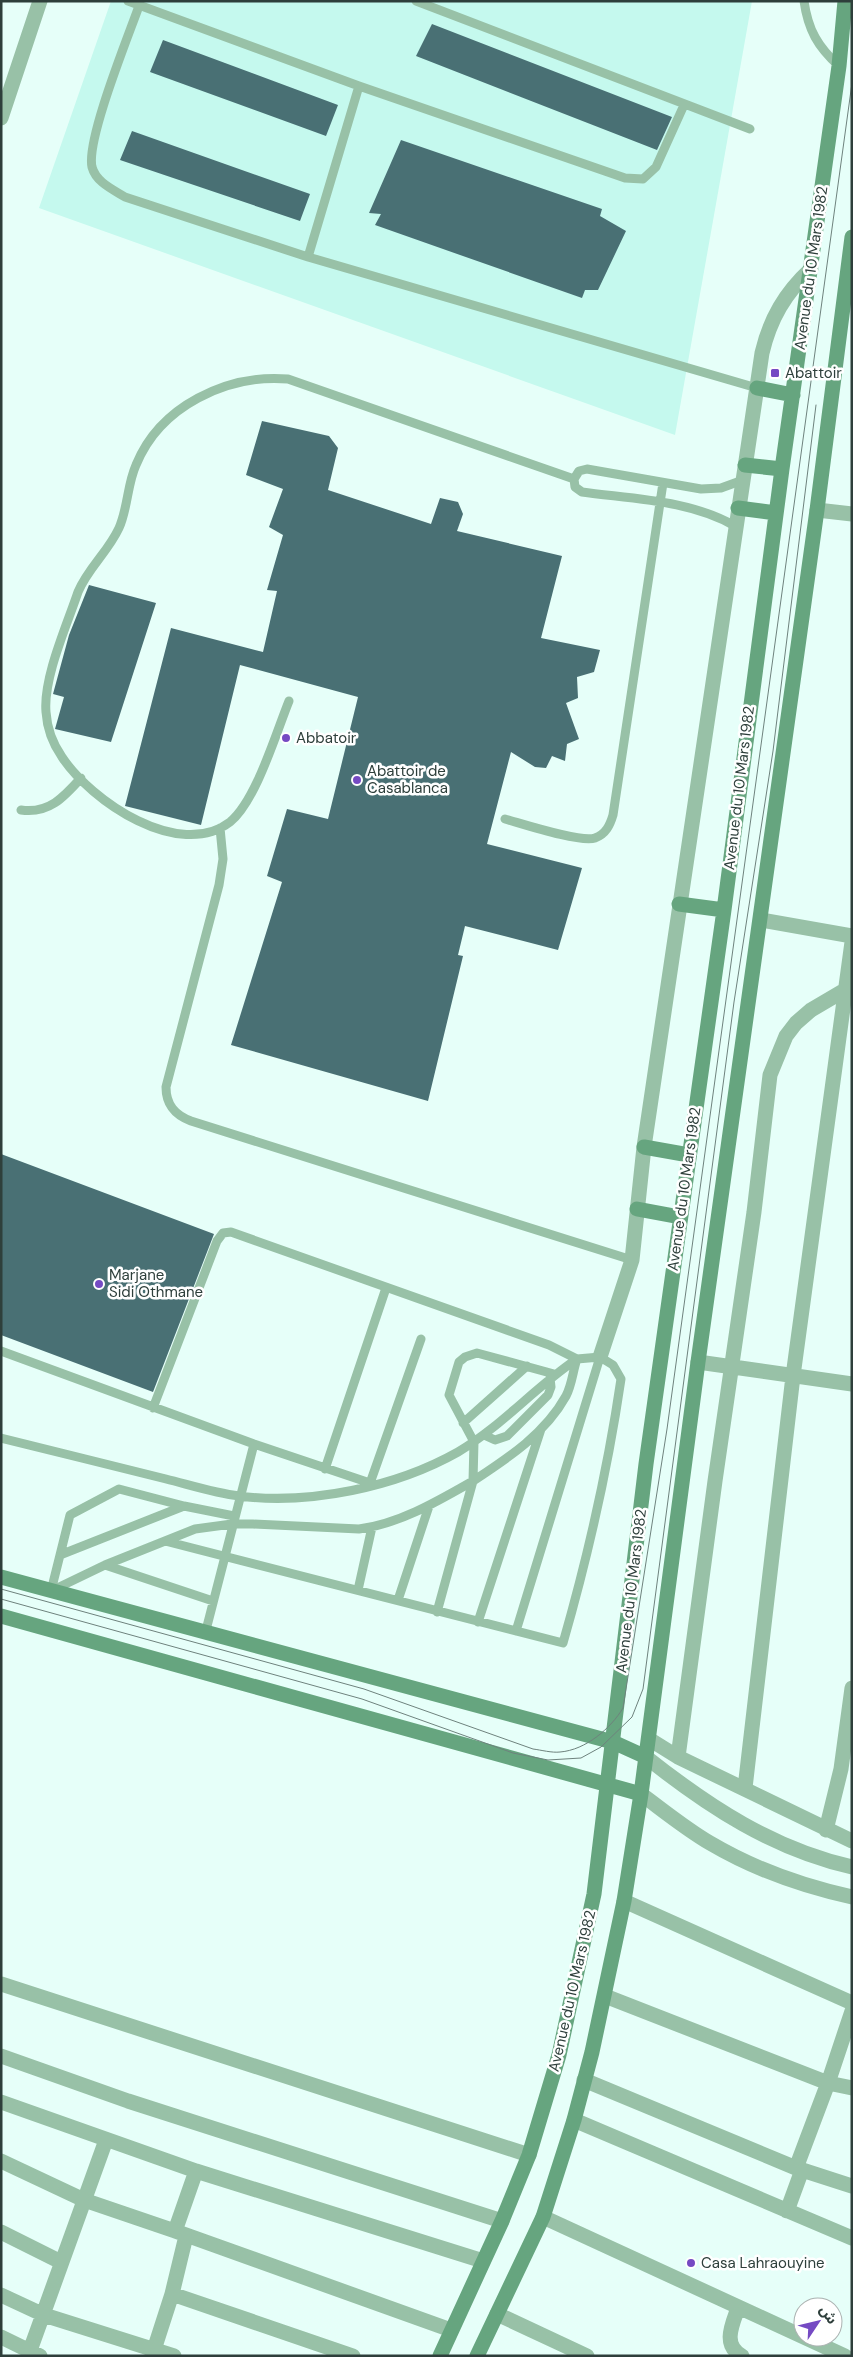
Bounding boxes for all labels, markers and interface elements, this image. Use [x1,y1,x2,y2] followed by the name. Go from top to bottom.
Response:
[790,185,832,351] street label: Avenue du 10 Mars 1982
[785,363,842,383] place label: Abattoir
[769,367,781,379] marker: Abattoir
[719,705,759,871] street label: Avenue du 10 Mars 1982
[296,728,357,748] place label: Abbatoir
[280,732,292,744] marker: Abbatoir
[367,761,448,798] place label: Abattoir de Casablanca
[351,774,363,786] marker: Abattoir de Casablanca
[663,1106,705,1272] street label: Avenue du 10 Mars 1982
[109,1265,203,1302] place label: Marjane Sidi Othmane
[93,1278,105,1290] marker: Marjane Sidi Othmane
[611,1508,651,1674] street label: Avenue du 10 Mars 1982
[544,1908,600,2074] street label: Avenue du 10 Mars 1982
[701,2253,825,2273] place label: Casa Lahraouyine
[685,2257,697,2269] marker: Casa Lahraouyine
[793,2297,843,2347] north arrow
[816,2302,842,2328] text: ش

